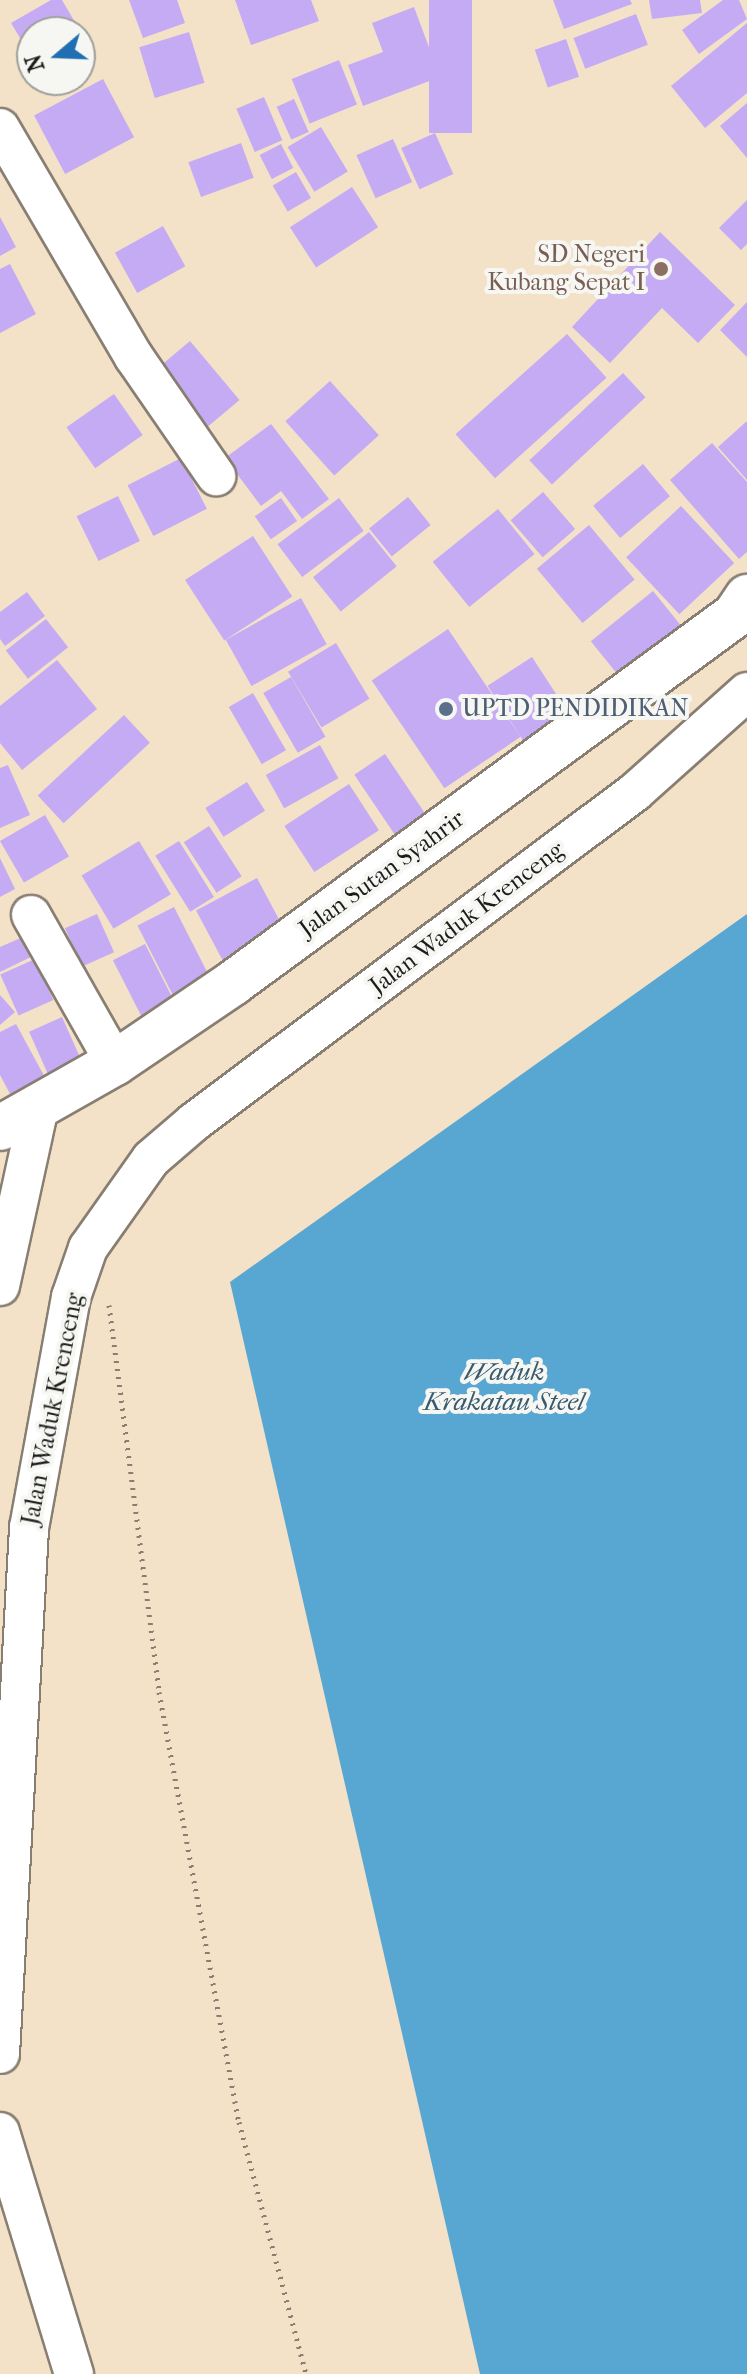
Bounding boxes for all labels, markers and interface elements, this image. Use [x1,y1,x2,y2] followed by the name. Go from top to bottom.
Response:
[16,16,96,96] north arrow
[20,51,50,75] text: N
[488,241,645,297] place label: SD Negeri Kubang Sepat I
[652,260,670,278] marker: SD Negeri Kubang Sepat I
[462,695,688,723] place label: UPTD PENDIDIKAN
[437,700,455,718] marker: UPTD PENDIDIKAN
[294,804,470,944] street label: Jalan Sutan Syahrir
[364,836,570,1000] street label: Jalan Waduk Krenceng
[16,1290,90,1528] street label: Jalan Waduk Krenceng
[424,1356,584,1418] water label: Waduk Krakatau Steel

